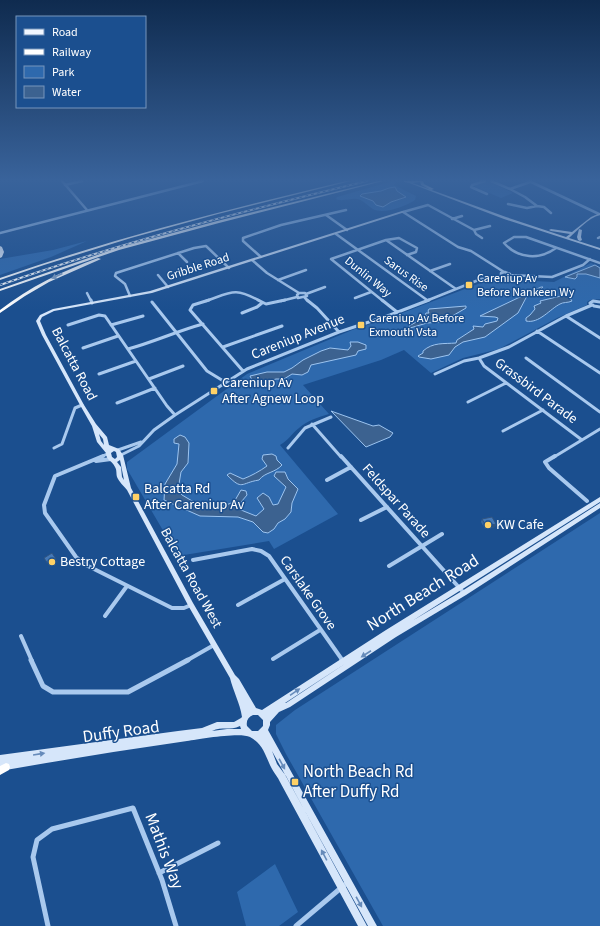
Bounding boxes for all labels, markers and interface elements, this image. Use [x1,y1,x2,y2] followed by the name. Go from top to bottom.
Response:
[16,16,146,108] legend
[52,24,78,41] text: Road
[52,44,91,61] text: Railway
[52,64,74,81] text: Park
[52,84,82,101] text: Water
[164,249,232,285] street label: Gribble Road
[380,252,432,296] street label: Sarus Rise
[341,253,396,302] street label: Dunlin Way
[477,270,575,301] place label: Careniup Av Before Nankeen Wy
[51,273,62,279] one-way arrow
[464,280,474,290] marker: Careniup Av Before Nankeen Wy
[248,309,348,365] street label: Careniup Avenue
[369,310,464,341] place label: Careniup Av Before Exmouth Vsta
[356,320,366,330] marker: Careniup Av Before Exmouth Vsta
[46,324,102,404] street label: Balcatta Road
[490,353,582,429] street label: Grassbird Parade
[222,373,324,409] place label: Careniup Av After Agnew Loop
[209,386,219,396] marker: Careniup Av After Agnew Loop
[357,459,435,543] street label: Feldspar Parade
[144,479,245,515] place label: Balcatta Rd After Careniup Av
[131,492,141,502] marker: Balcatta Rd After Careniup Av
[496,515,544,535] place label: KW Cafe
[483,520,493,530] marker: KW Cafe
[155,524,227,632] street label: Balcatta Road West
[362,549,484,637] street label: North Beach Road
[60,552,145,572] place label: Bestry Cottage
[275,552,341,634] street label: Carslake Grove
[47,557,57,567] marker: Bestry Cottage
[361,650,372,657] one-way arrow
[289,688,300,696] one-way arrow
[81,715,161,749] street label: Duffy Road
[33,751,45,757] one-way arrow
[279,758,286,770] one-way arrow
[303,760,414,804] place label: North Beach Rd After Duffy Rd
[290,777,300,787] marker: North Beach Rd After Duffy Rd
[138,809,190,893] street label: Mathis Way
[321,849,328,861] one-way arrow
[356,896,363,908] one-way arrow

